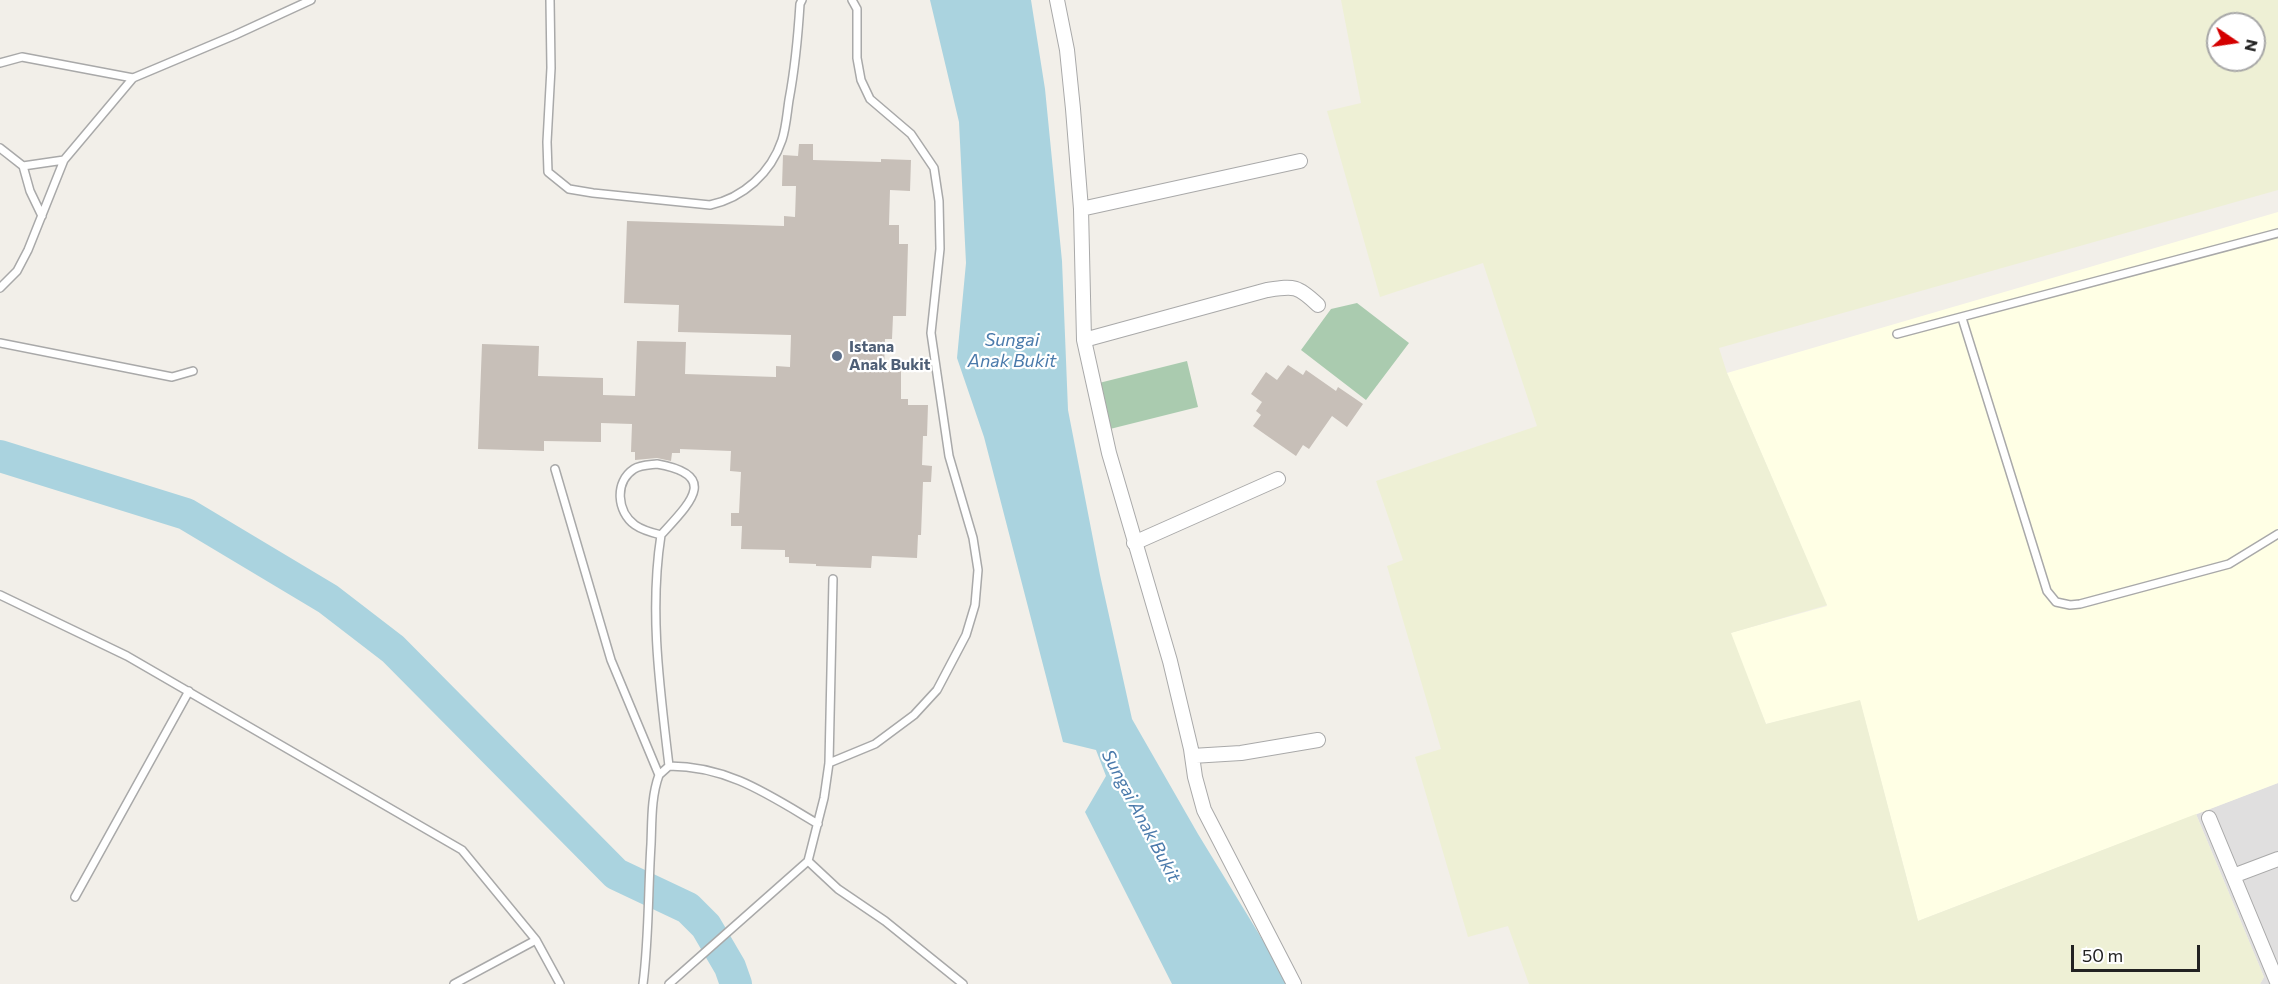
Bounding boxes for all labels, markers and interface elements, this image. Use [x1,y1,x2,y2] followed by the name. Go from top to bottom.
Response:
[2206,12,2266,72] north arrow
[2241,38,2263,54] text: N
[968,329,1056,372] water label: Sungai Anak Bukit
[849,337,931,375] place label: Istana Anak Bukit
[830,349,844,363] marker: Istana Anak Bukit
[1097,746,1185,886] water label: Sungai Anak Bukit
[2074,933,2203,971] scale bar
[2082,944,2123,966] text: 50 m

